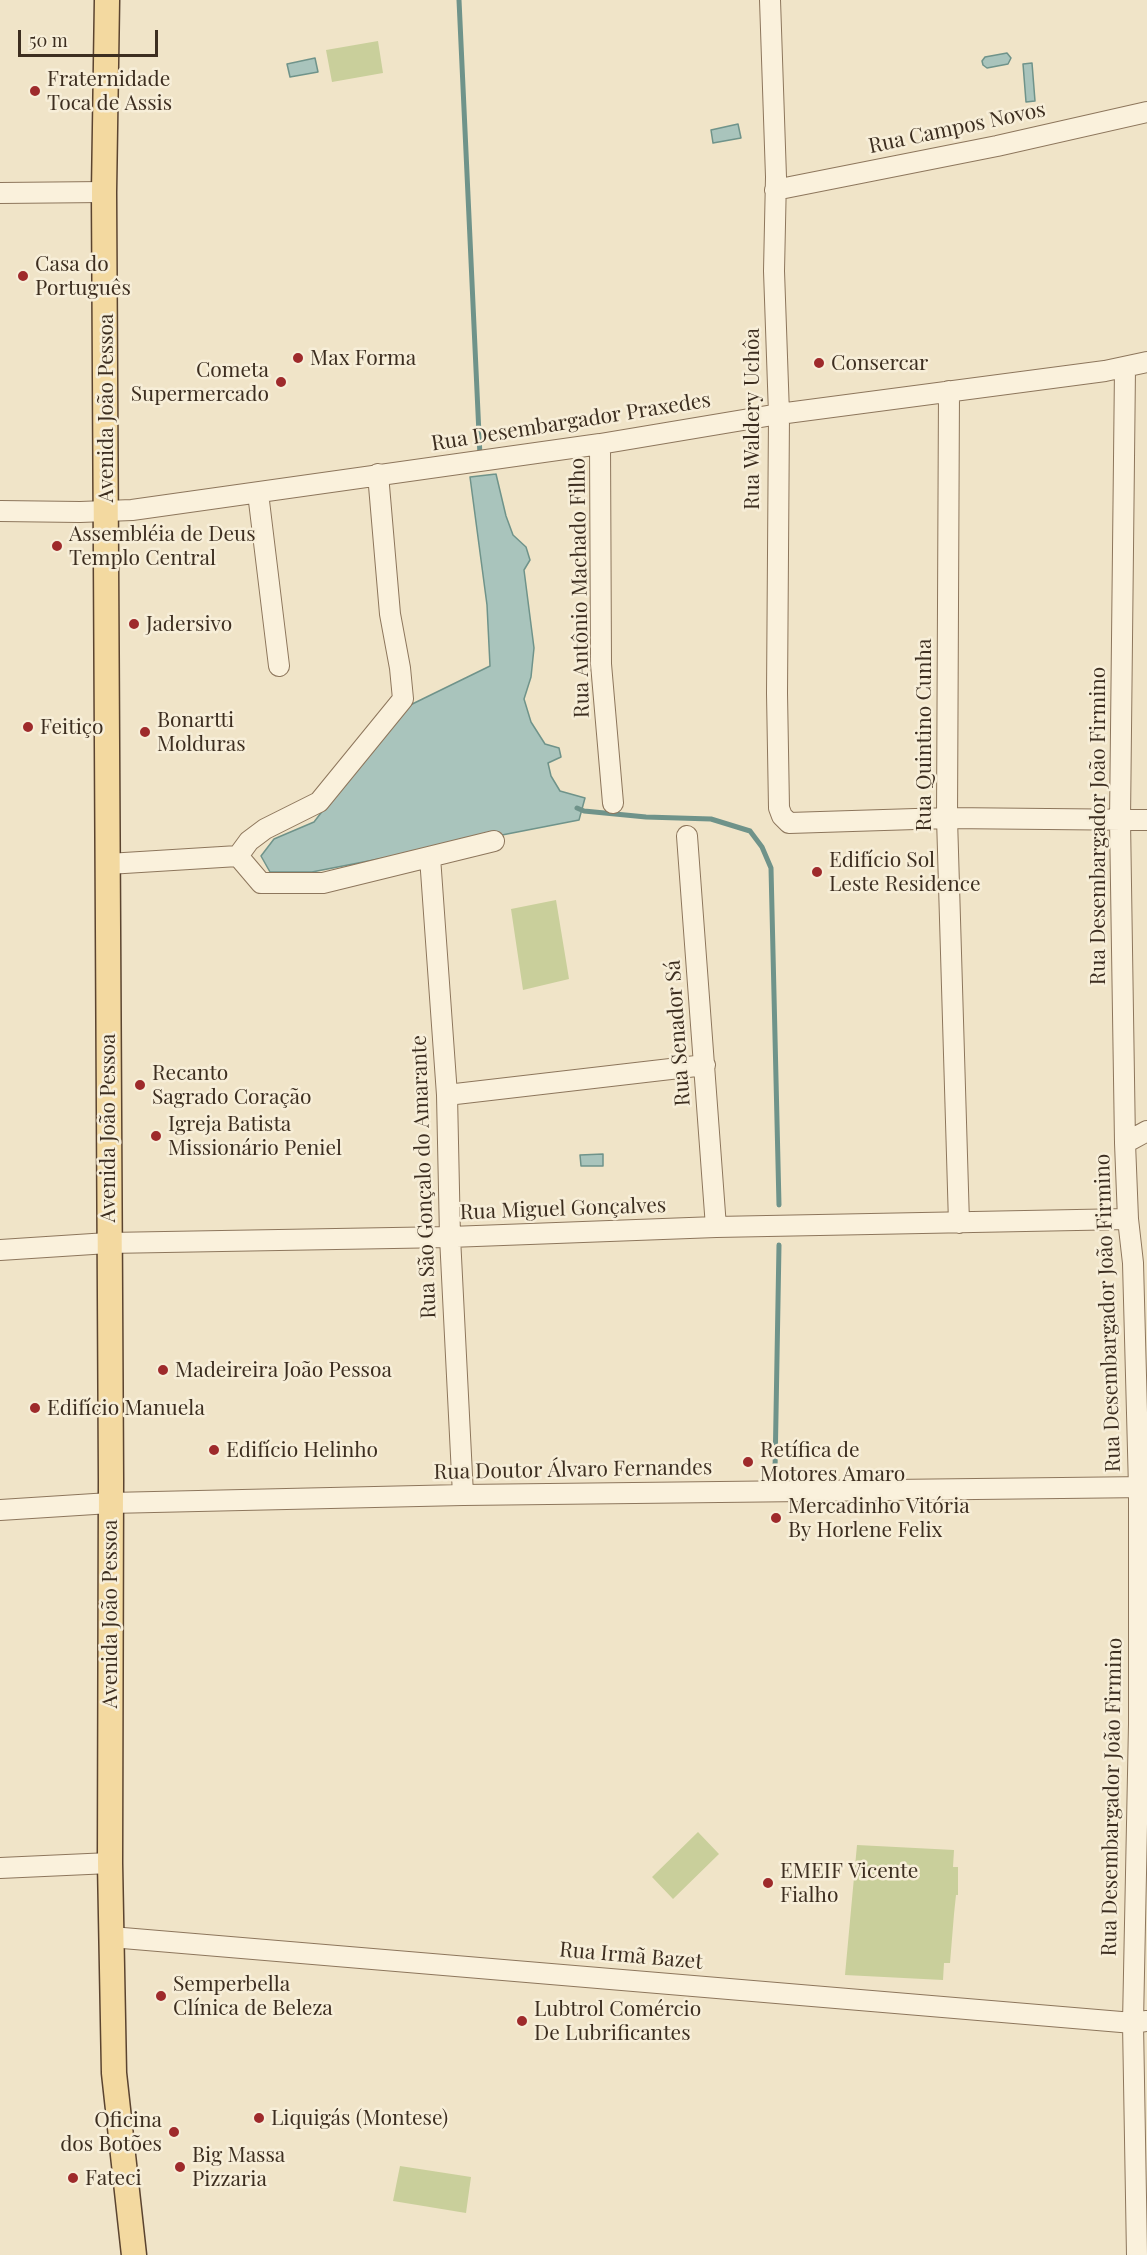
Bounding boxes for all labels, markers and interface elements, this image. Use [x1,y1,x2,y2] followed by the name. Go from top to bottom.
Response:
[21,18,160,56] scale bar
[29,28,68,52] text: 50 m
[47,66,172,116] place label: Fraternidade Toca de Assis
[28,84,42,98] marker: Fraternidade Toca de Assis
[866,97,1048,159] street label: Rua Campos Novos
[35,251,131,301] place label: Casa do Português
[16,269,30,283] marker: Casa do Português
[93,313,119,503] street label: Avenida João Pessoa
[739,328,765,510] street label: Rua Waldery Uchôa
[310,345,416,371] place label: Max Forma
[831,350,928,376] place label: Consercar
[291,351,305,365] marker: Max Forma
[812,356,826,370] marker: Consercar
[131,357,269,407] place label: Cometa Supermercado
[274,375,288,389] marker: Cometa Supermercado
[429,387,713,457] street label: Rua Desembargador Praxedes
[565,458,595,718] street label: Rua Antônio Machado Filho
[69,521,256,571] place label: Assembléia de Deus Templo Central
[50,539,64,553] marker: Assembléia de Deus Templo Central
[146,611,232,637] place label: Jadersivo
[127,617,141,631] marker: Jadersivo
[911,639,937,831] street label: Rua Quintino Cunha
[1085,667,1111,985] street label: Rua Desembargador João Firmino
[157,707,246,757] place label: Bonartti Molduras
[40,714,104,740] place label: Feitiço
[21,720,35,734] marker: Feitiço
[138,725,152,739] marker: Bonartti Molduras
[829,847,981,897] place label: Edifício Sol Leste Residence
[810,865,824,879] marker: Edifício Sol Leste Residence
[660,959,696,1107] street label: Rua Senador Sá
[95,1033,121,1223] street label: Avenida João Pessoa
[406,1035,442,1319] street label: Rua São Gonçalo do Amarante
[152,1060,312,1110] place label: Recanto Sagrado Coração
[133,1078,147,1092] marker: Recanto Sagrado Coração
[168,1111,342,1161] place label: Igreja Batista Missionário Peniel
[149,1129,163,1143] marker: Igreja Batista Missionário Peniel
[1090,1153,1126,1473] street label: Rua Desembargador João Firmino
[459,1193,667,1225] street label: Rua Miguel Gonçalves
[175,1357,392,1383] place label: Madeireira João Pessoa
[156,1363,170,1377] marker: Madeireira João Pessoa
[47,1395,205,1421] place label: Edifício Manuela
[28,1401,42,1415] marker: Edifício Manuela
[226,1437,378,1463] place label: Edifício Helinho
[760,1437,905,1487] place label: Retífica de Motores Amaro
[207,1443,221,1457] marker: Edifício Helinho
[434,1455,712,1485] street label: Rua Doutor Álvaro Fernandes
[741,1455,755,1469] marker: Retífica de Motores Amaro
[788,1493,970,1543] place label: Mercadinho Vitória By Horlene Felix
[769,1511,783,1525] marker: Mercadinho Vitória By Horlene Felix
[97,1519,123,1709] street label: Avenida João Pessoa
[1097,1637,1127,1957] street label: Rua Desembargador João Firmino
[780,1858,918,1908] place label: EMEIF Vicente Fialho
[761,1876,775,1890] marker: EMEIF Vicente Fialho
[558,1937,704,1975] street label: Rua Irmã Bazet
[173,1971,333,2021] place label: Semperbella Clínica de Beleza
[154,1989,168,2003] marker: Semperbella Clínica de Beleza
[534,1996,701,2046] place label: Lubtrol Comércio De Lubrificantes
[515,2014,529,2028] marker: Lubtrol Comércio De Lubrificantes
[271,2105,448,2131] place label: Liquigás (Montese)
[60,2107,162,2157] place label: Oficina dos Botões
[252,2111,266,2125] marker: Liquigás (Montese)
[167,2125,181,2139] marker: Oficina dos Botões
[192,2142,285,2192] place label: Big Massa Pizzaria
[173,2160,187,2174] marker: Big Massa Pizzaria
[85,2165,142,2191] place label: Fateci
[66,2171,80,2185] marker: Fateci

